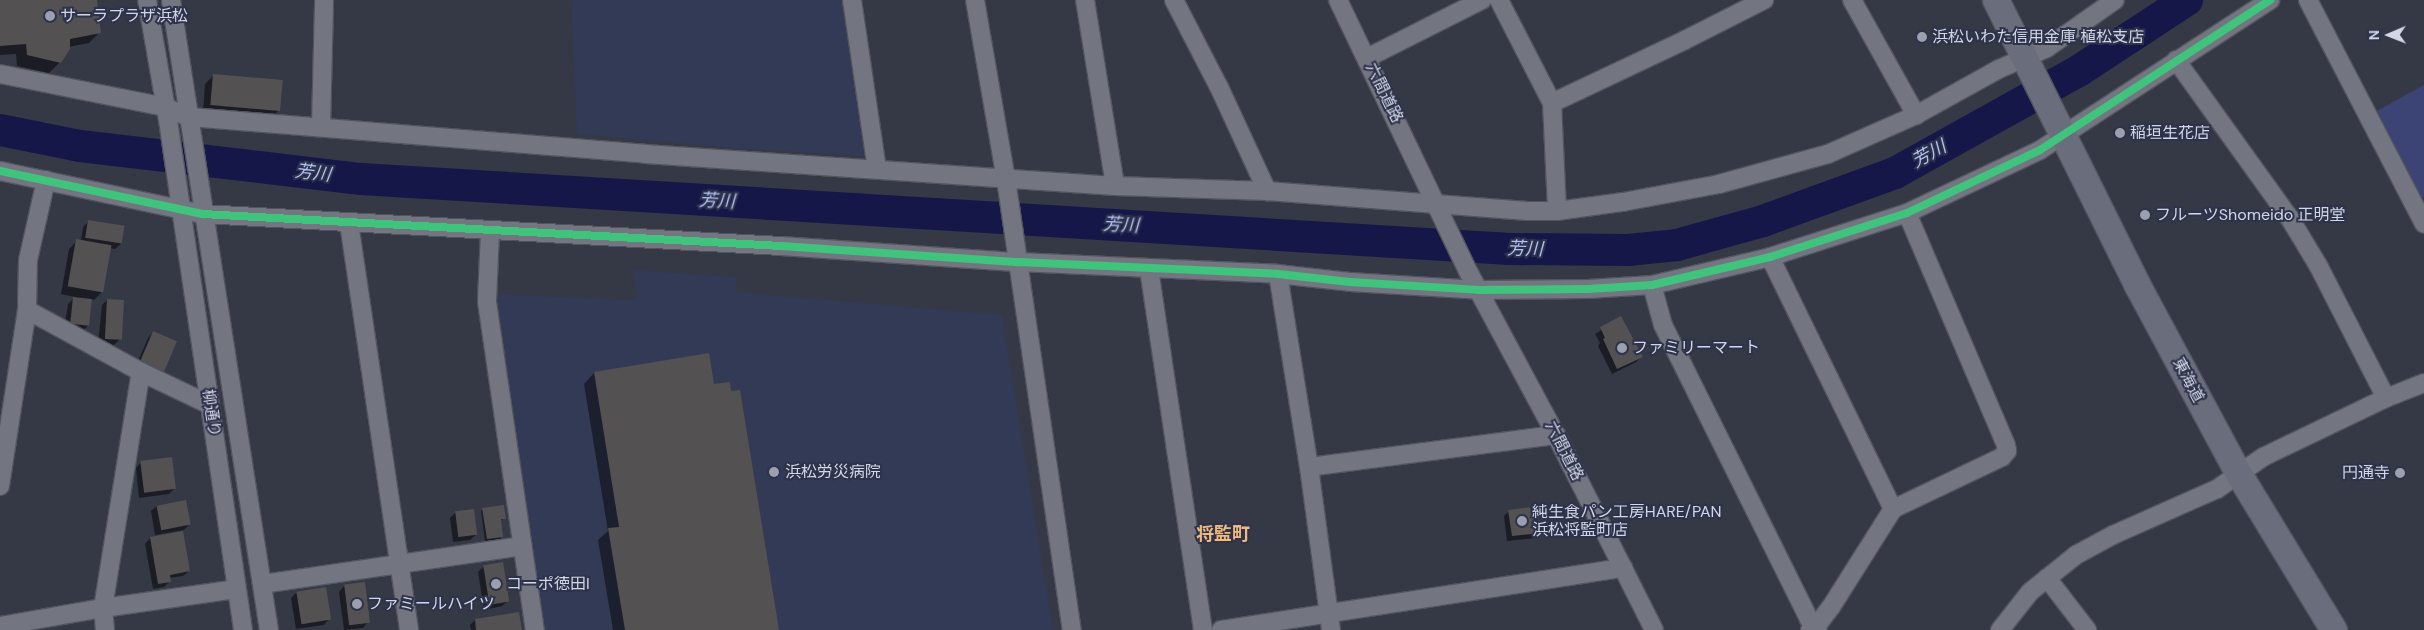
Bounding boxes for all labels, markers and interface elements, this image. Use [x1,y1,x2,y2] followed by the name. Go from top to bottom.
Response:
[60,6,188,26] place label: サーラプラザ浜松
[44,10,56,22] marker: サーラプラザ浜松
[2364,10,2414,60] north arrow
[1932,27,2144,47] place label: 浜松いわた信用金庫 植松支店
[2365,30,2383,41] text: N
[1916,31,1928,43] marker: 浜松いわた信用金庫 植松支店
[1361,60,1407,126] street label: 六間道路
[2130,123,2210,143] place label: 稲垣生花店
[2114,127,2126,139] marker: 稲垣生花店
[1908,136,1950,172] water label: 芳川
[294,160,332,186] water label: 芳川
[698,189,736,213] water label: 芳川
[2155,205,2346,225] place label: フルーツShomeido 正明堂
[2139,209,2151,221] marker: フルーツShomeido 正明堂
[1102,213,1140,237] water label: 芳川
[1507,238,1543,260] water label: 芳川
[1632,338,1760,358] place label: ファミリーマート
[1616,342,1628,354] marker: ファミリーマート
[2168,354,2208,406] street label: 東海道
[198,388,224,438] street label: 柳通り
[1541,418,1587,484] street label: 六間道路
[785,462,881,482] place label: 浜松労災病院
[2342,463,2390,483] place label: 円通寺
[767,465,781,479] marker: 浜松労災病院
[2394,467,2406,479] marker: 円通寺
[1532,502,1721,540] place label: 純生食パン工房HARE/PAN 浜松将監町店
[1516,515,1528,527] marker: 純生食パン工房HARE/PAN 浜松将監町店
[1196,523,1250,545] district label: 将監町
[506,574,590,594] place label: コーポ徳田I
[490,578,502,590] marker: コーポ徳田I
[367,594,495,614] place label: ファミールハイツ
[351,598,363,610] marker: ファミールハイツ

